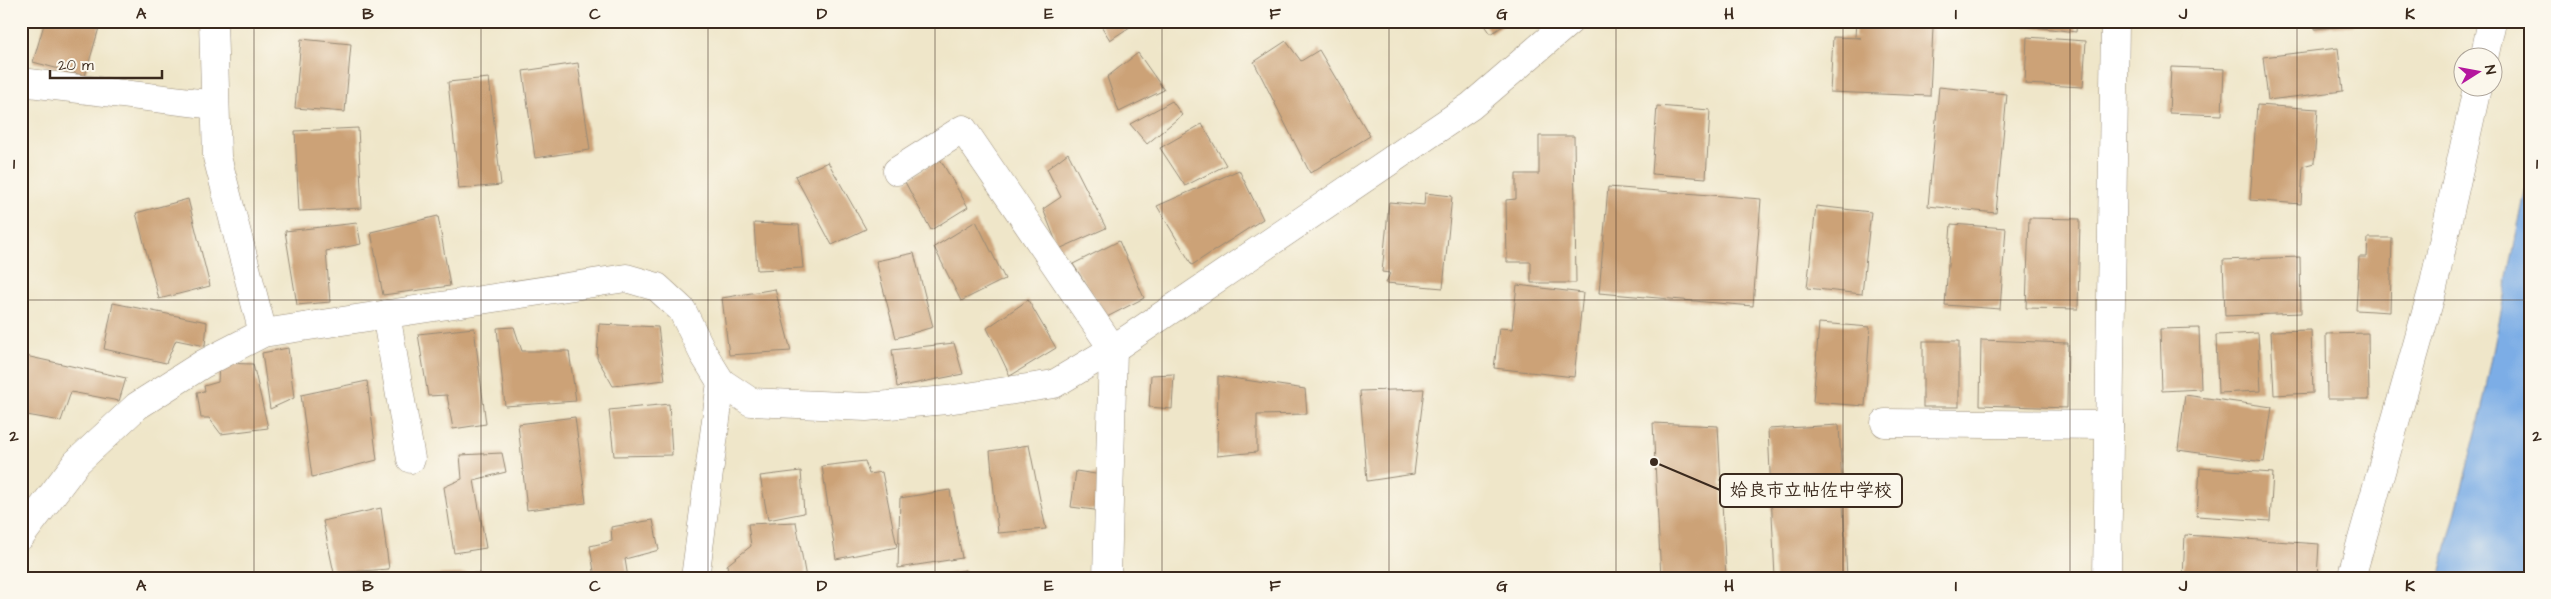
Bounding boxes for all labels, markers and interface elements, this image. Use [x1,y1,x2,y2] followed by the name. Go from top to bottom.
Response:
[136,3,147,25] text: A
[362,3,374,25] text: B
[589,3,601,25] text: C
[817,3,828,25] text: D
[1044,3,1054,25] text: E
[1269,3,1281,25] text: F
[1496,3,1508,25] text: G
[1724,3,1734,25] text: H
[1955,3,1957,25] text: I
[2178,3,2188,25] text: J
[2405,3,2415,25] text: K
[50,48,162,80] scale bar
[2454,48,2504,98] north arrow
[58,55,94,76] text: 20 m
[2479,63,2500,76] text: N
[13,153,16,175] text: 1
[2536,153,2539,175] text: 1
[8,425,19,447] text: 2
[2531,425,2542,447] text: 2
[1720,474,1902,507] callout: 姶良市立帖佐中学校
[1730,478,1892,503] text: 姶良市立帖佐中学校
[136,575,147,597] text: A
[362,575,374,597] text: B
[589,575,601,597] text: C
[817,575,828,597] text: D
[1044,575,1054,597] text: E
[1269,575,1281,597] text: F
[1496,575,1508,597] text: G
[1724,575,1734,597] text: H
[1955,575,1957,597] text: I
[2178,575,2188,597] text: J
[2405,575,2415,597] text: K

